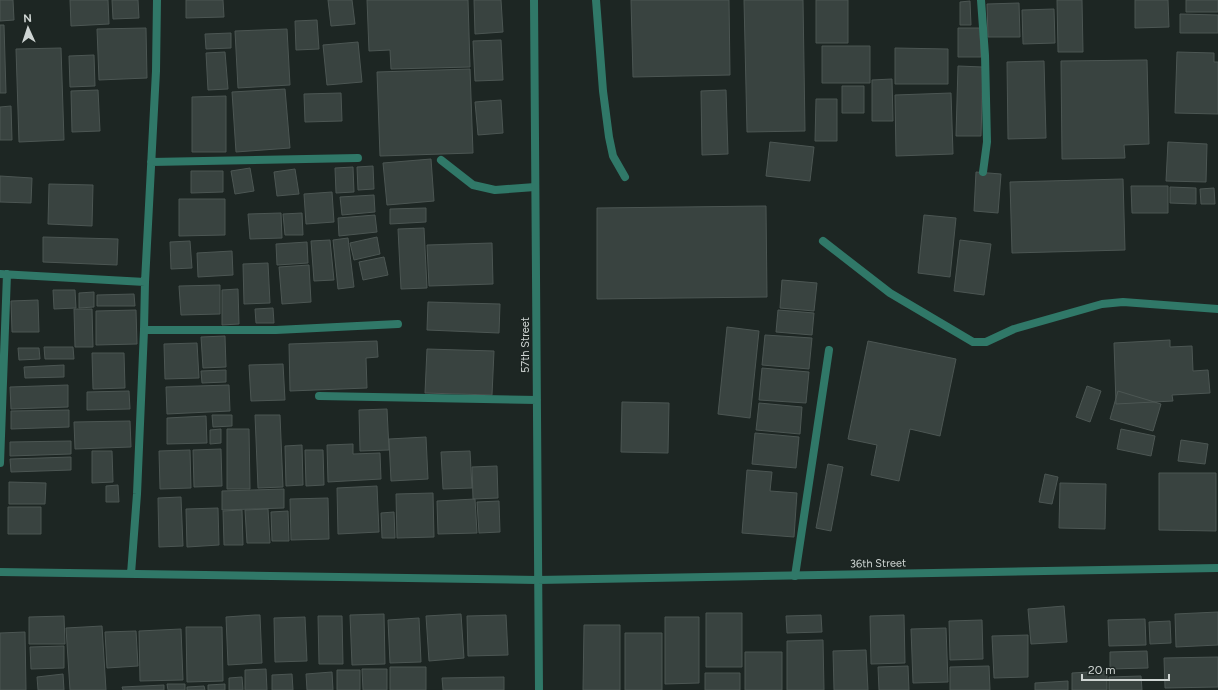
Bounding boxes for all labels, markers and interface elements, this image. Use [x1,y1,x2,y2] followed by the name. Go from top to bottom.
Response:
[8,8,48,48] north arrow
[23,12,32,25] text: N
[519,317,532,373] street label: 57th Street
[850,557,906,570] street label: 36th Street
[1082,656,1169,682] scale bar
[1088,663,1116,677] text: 20 m

